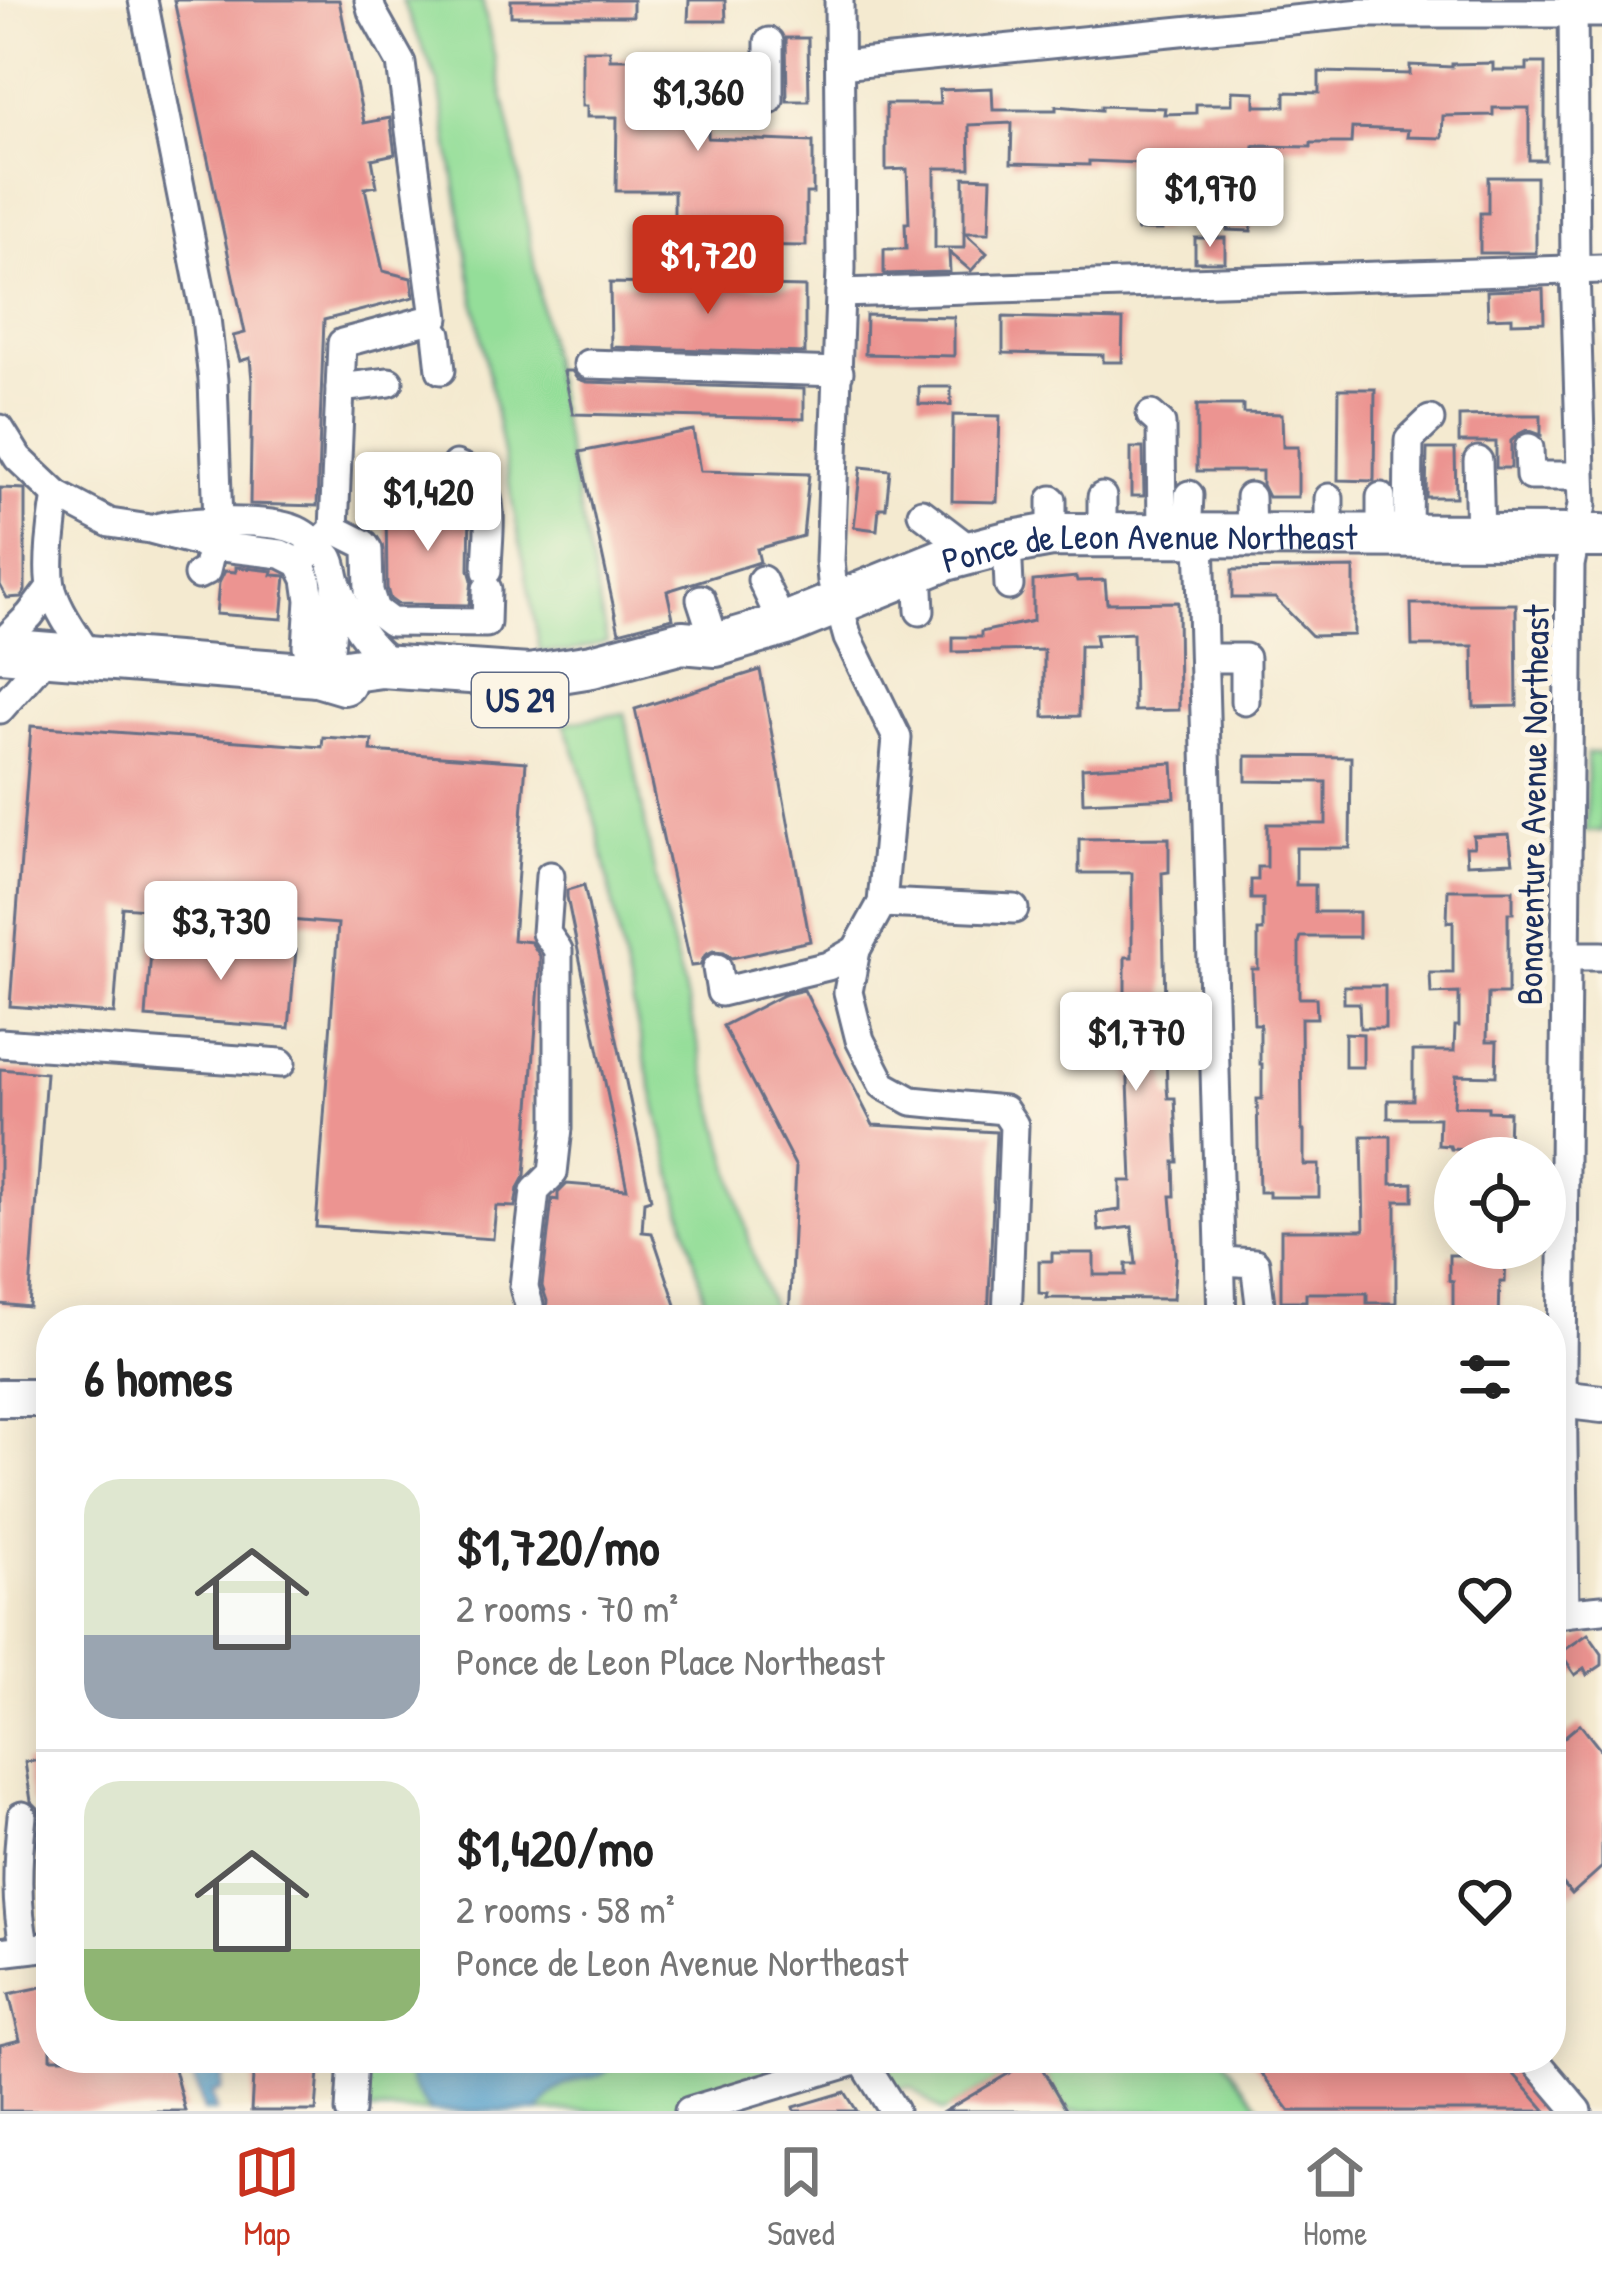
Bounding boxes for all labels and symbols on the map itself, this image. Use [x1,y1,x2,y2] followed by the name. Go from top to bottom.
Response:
[600,52,796,154] pin: $1,360
[1112,148,1308,250] pin: $1,970
[610,215,806,317] pin: $1,720
[330,452,526,554] pin: $1,420
[936,511,1358,584] street label: Ponce de Leon Avenue Northeast
[1504,604,1560,1006] street label: Bonaventure Avenue Northeast
[472,673,568,727] road number: US 29
[123,881,319,983] pin: $3,730
[1038,992,1234,1094] pin: $1,770

